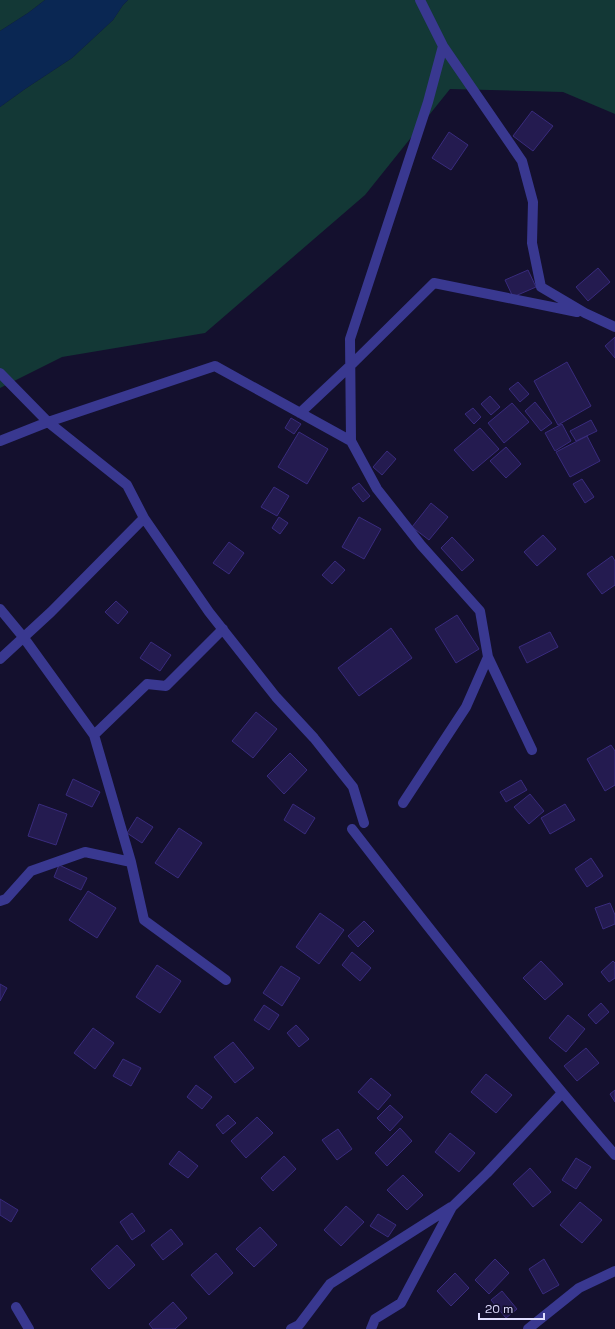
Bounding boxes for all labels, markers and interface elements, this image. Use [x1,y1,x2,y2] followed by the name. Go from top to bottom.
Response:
[479,1295,544,1321] scale bar
[485,1301,513,1317] text: 20 m

